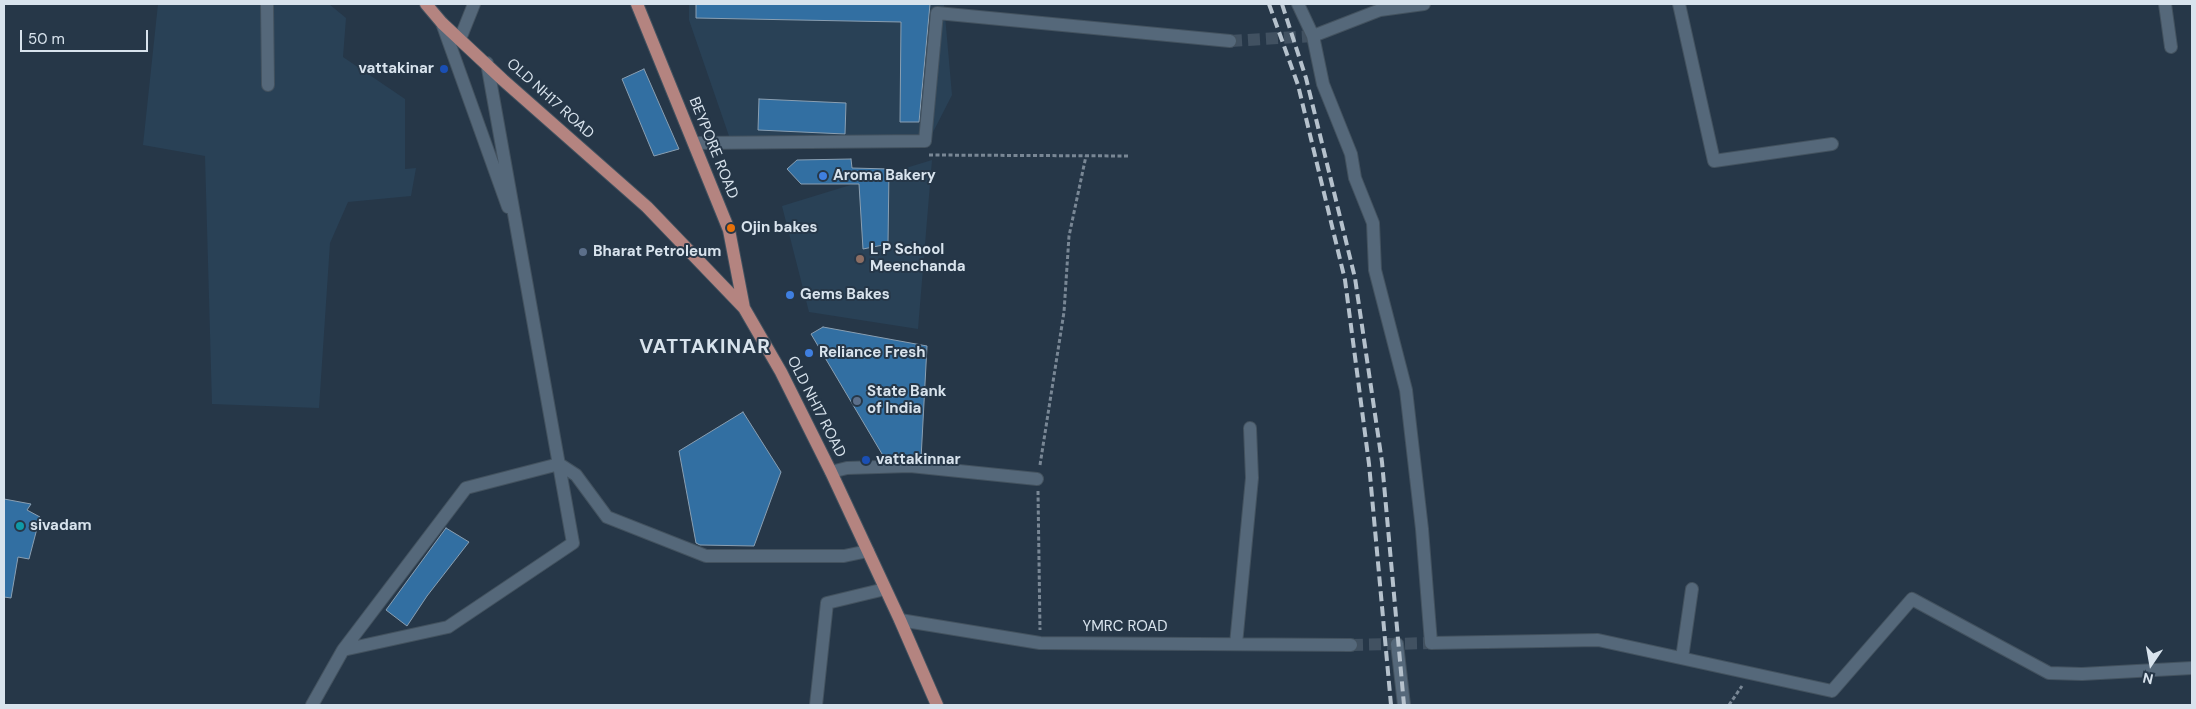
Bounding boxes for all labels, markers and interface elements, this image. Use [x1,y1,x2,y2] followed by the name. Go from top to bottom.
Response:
[22,20,150,52] scale bar
[28,29,65,49] text: 50 m
[503,55,597,143] street label: OLD NH17 ROAD
[359,60,434,78] place label: vattakinar
[438,63,450,75] marker: vattakinar
[684,95,742,201] street label: BEYPORE ROAD
[833,167,936,185] place label: Aroma Bakery
[817,170,829,182] marker: Aroma Bakery
[741,219,817,237] place label: Ojin bakes
[725,222,737,234] marker: Ojin bakes
[870,241,966,276] place label: L P School Meenchanda
[593,243,721,261] place label: Bharat Petroleum
[577,246,589,258] marker: Bharat Petroleum
[854,253,866,265] marker: L P School Meenchanda
[800,286,890,304] place label: Gems Bakes
[784,289,796,301] marker: Gems Bakes
[638,336,772,360] district label: VATTAKINAR
[819,344,926,362] place label: Reliance Fresh
[803,347,815,359] marker: Reliance Fresh
[783,353,849,461] street label: OLD NH17 ROAD
[867,383,946,418] place label: State Bank of India
[851,395,863,407] marker: State Bank of India
[876,451,961,469] place label: vattakinnar
[860,454,872,466] marker: vattakinnar
[30,517,92,535] place label: sivadam
[14,520,26,532] marker: sivadam
[1082,618,1168,636] street label: YMRC ROAD
[2126,639,2176,689] north arrow
[2141,669,2155,689] text: N

